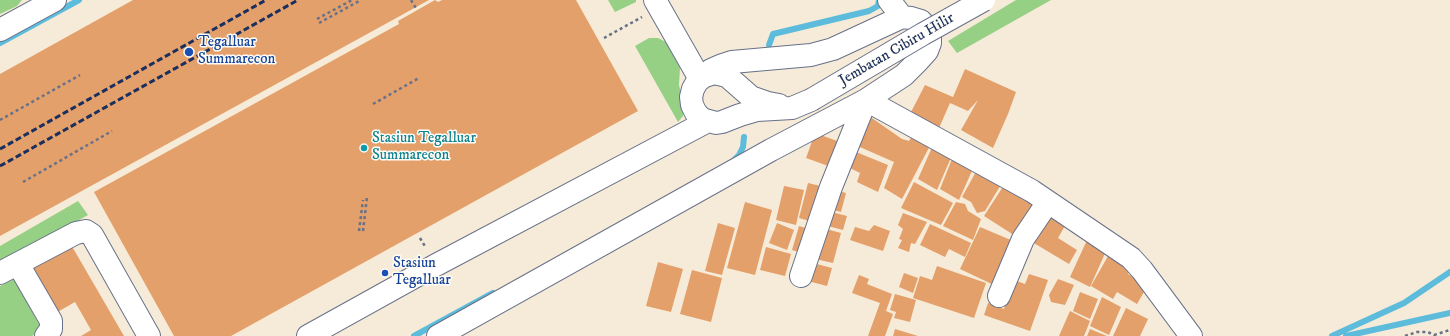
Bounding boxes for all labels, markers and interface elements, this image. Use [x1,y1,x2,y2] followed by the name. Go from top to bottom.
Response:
[836,10,958,90] street label: Jembatan Cibiru Hilir
[198,34,275,69] place label: Tegalluar Summarecon
[183,46,195,58] marker: Tegalluar Summarecon
[372,130,476,165] place label: Stasiun Tegalluar Summarecon
[359,143,369,153] marker: Stasiun Tegalluar Summarecon
[393,255,451,290] place label: Stasiun Tegalluar
[380,268,390,278] marker: Stasiun Tegalluar

